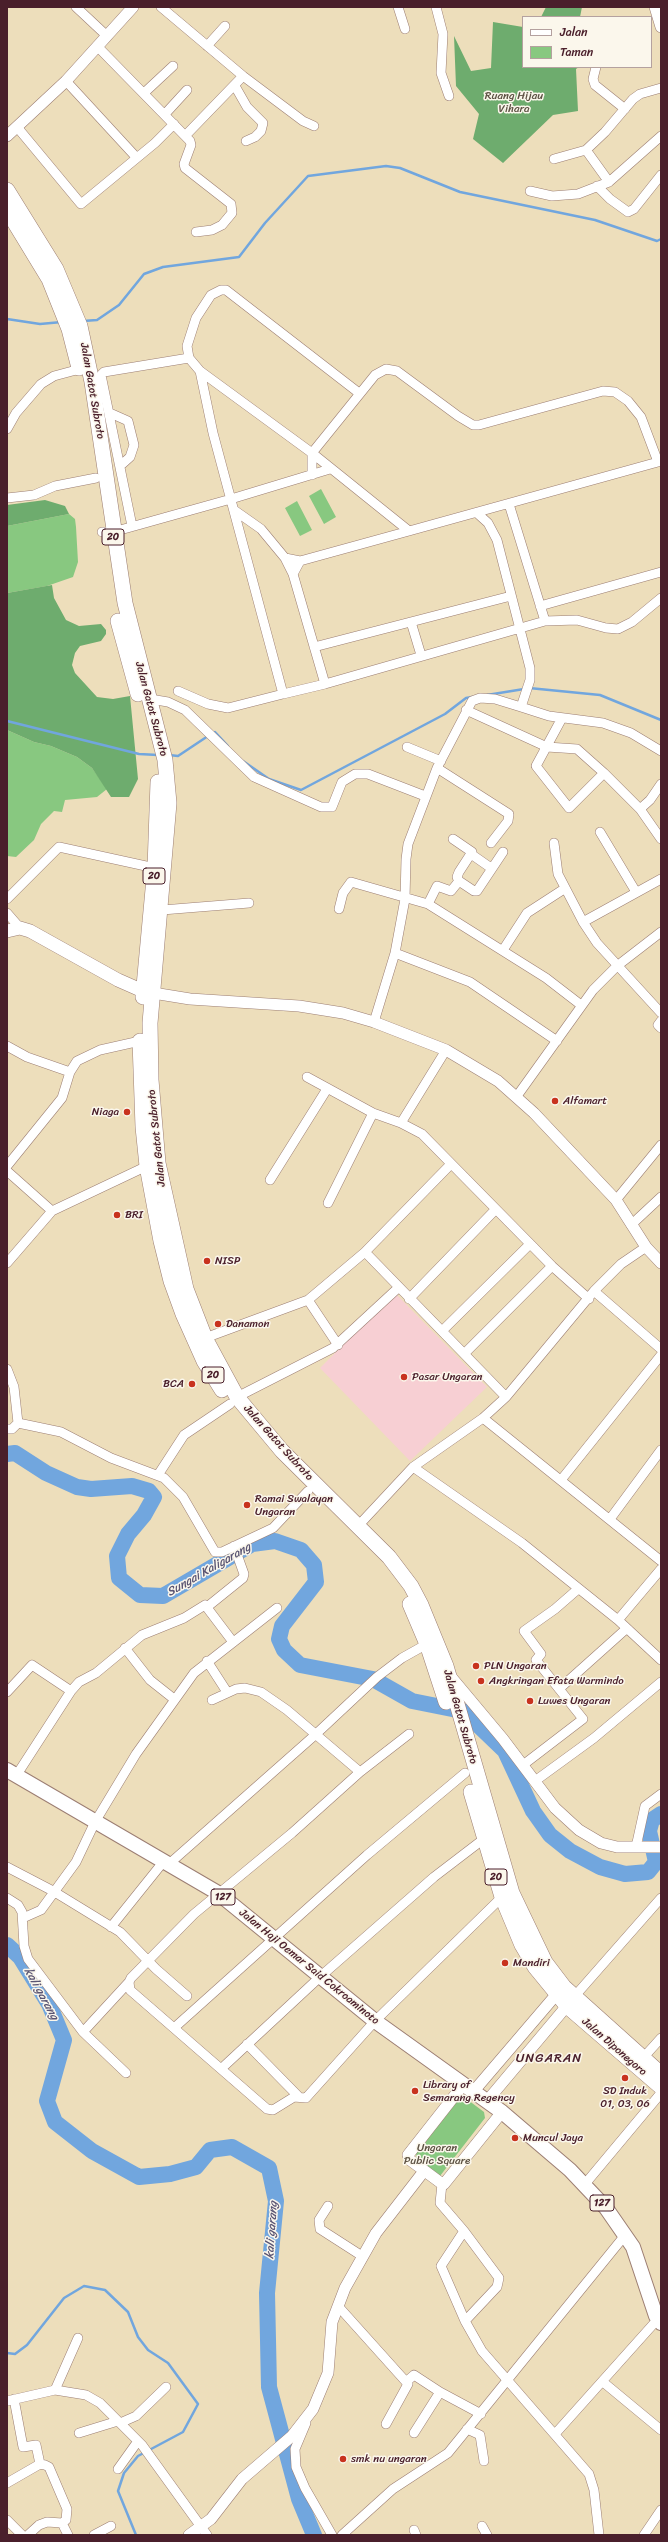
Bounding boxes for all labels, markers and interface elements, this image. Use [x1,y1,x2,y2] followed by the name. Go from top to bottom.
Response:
[522,16,652,68] legend
[560,21,588,43] text: Jalan
[560,41,593,63] text: Taman
[485,89,543,115] park label: Ruang Hijau Vihara
[77,342,107,440] street label: Jalan Gatot Subroto
[102,529,124,545] road number: 20
[132,660,170,758] street label: Jalan Gatot Subroto
[143,868,165,884] road number: 20
[145,1089,169,1187] street label: Jalan Gatot Subroto
[563,1094,607,1108] place label: Alfamart
[550,1096,560,1106] marker: Alfamart
[92,1105,119,1119] place label: Niaga
[122,1107,132,1117] marker: Niaga
[125,1208,143,1222] place label: BRI
[112,1210,122,1220] marker: BRI
[215,1254,240,1268] place label: NISP
[202,1256,212,1266] marker: NISP
[226,1317,269,1331] place label: Danamon
[213,1319,223,1329] marker: Danamon
[202,1367,224,1383] road number: 20
[412,1370,482,1384] place label: Pasar Ungaran
[399,1372,409,1382] marker: Pasar Ungaran
[163,1377,184,1391] place label: BCA
[187,1379,197,1389] marker: BCA
[241,1402,315,1484] street label: Jalan Gatot Subroto
[255,1492,333,1518] place label: Ramai Swalayan Ungaran
[242,1500,252,1510] marker: Ramai Swalayan Ungaran
[164,1540,254,1600] water label: Sungai Kaligarang
[484,1659,547,1673] place label: PLN Ungaran
[471,1661,481,1671] marker: PLN Ungaran
[440,1668,480,1766] street label: Jalan Gatot Subroto
[489,1674,624,1688] place label: Angkringan Efata Warmindo
[476,1676,486,1686] marker: Angkringan Efata Warmindo
[538,1694,610,1708] place label: Luwes Ungaran
[525,1696,535,1706] marker: Luwes Ungaran
[485,1869,507,1885] road number: 20
[211,1889,235,1905] road number: 127
[236,1906,382,2028] street label: Jalan Haji Oemar Said Cokroaminoto
[513,1956,550,1970] place label: Mandiri
[500,1958,510,1968] marker: Mandiri
[21,1965,61,2023] water label: kali garang
[579,2015,649,2079] street label: Jalan Diponegoro
[516,2051,582,2067] district label: UNGARAN
[620,2073,630,2083] marker: SD Induk 01, 03, 06
[423,2078,515,2104] place label: Library of Semarang Regency
[600,2084,650,2110] place label: SD Induk 01, 03, 06
[410,2086,420,2096] marker: Library of Semarang Regency
[523,2131,583,2145] place label: Muncul Jaya
[510,2133,520,2143] marker: Muncul Jaya
[404,2141,470,2167] park label: Ungaran Public Square
[590,2195,614,2211] road number: 127
[263,2201,281,2259] water label: kali garang
[351,2452,427,2466] place label: smk nu ungaran
[338,2454,348,2464] marker: smk nu ungaran

